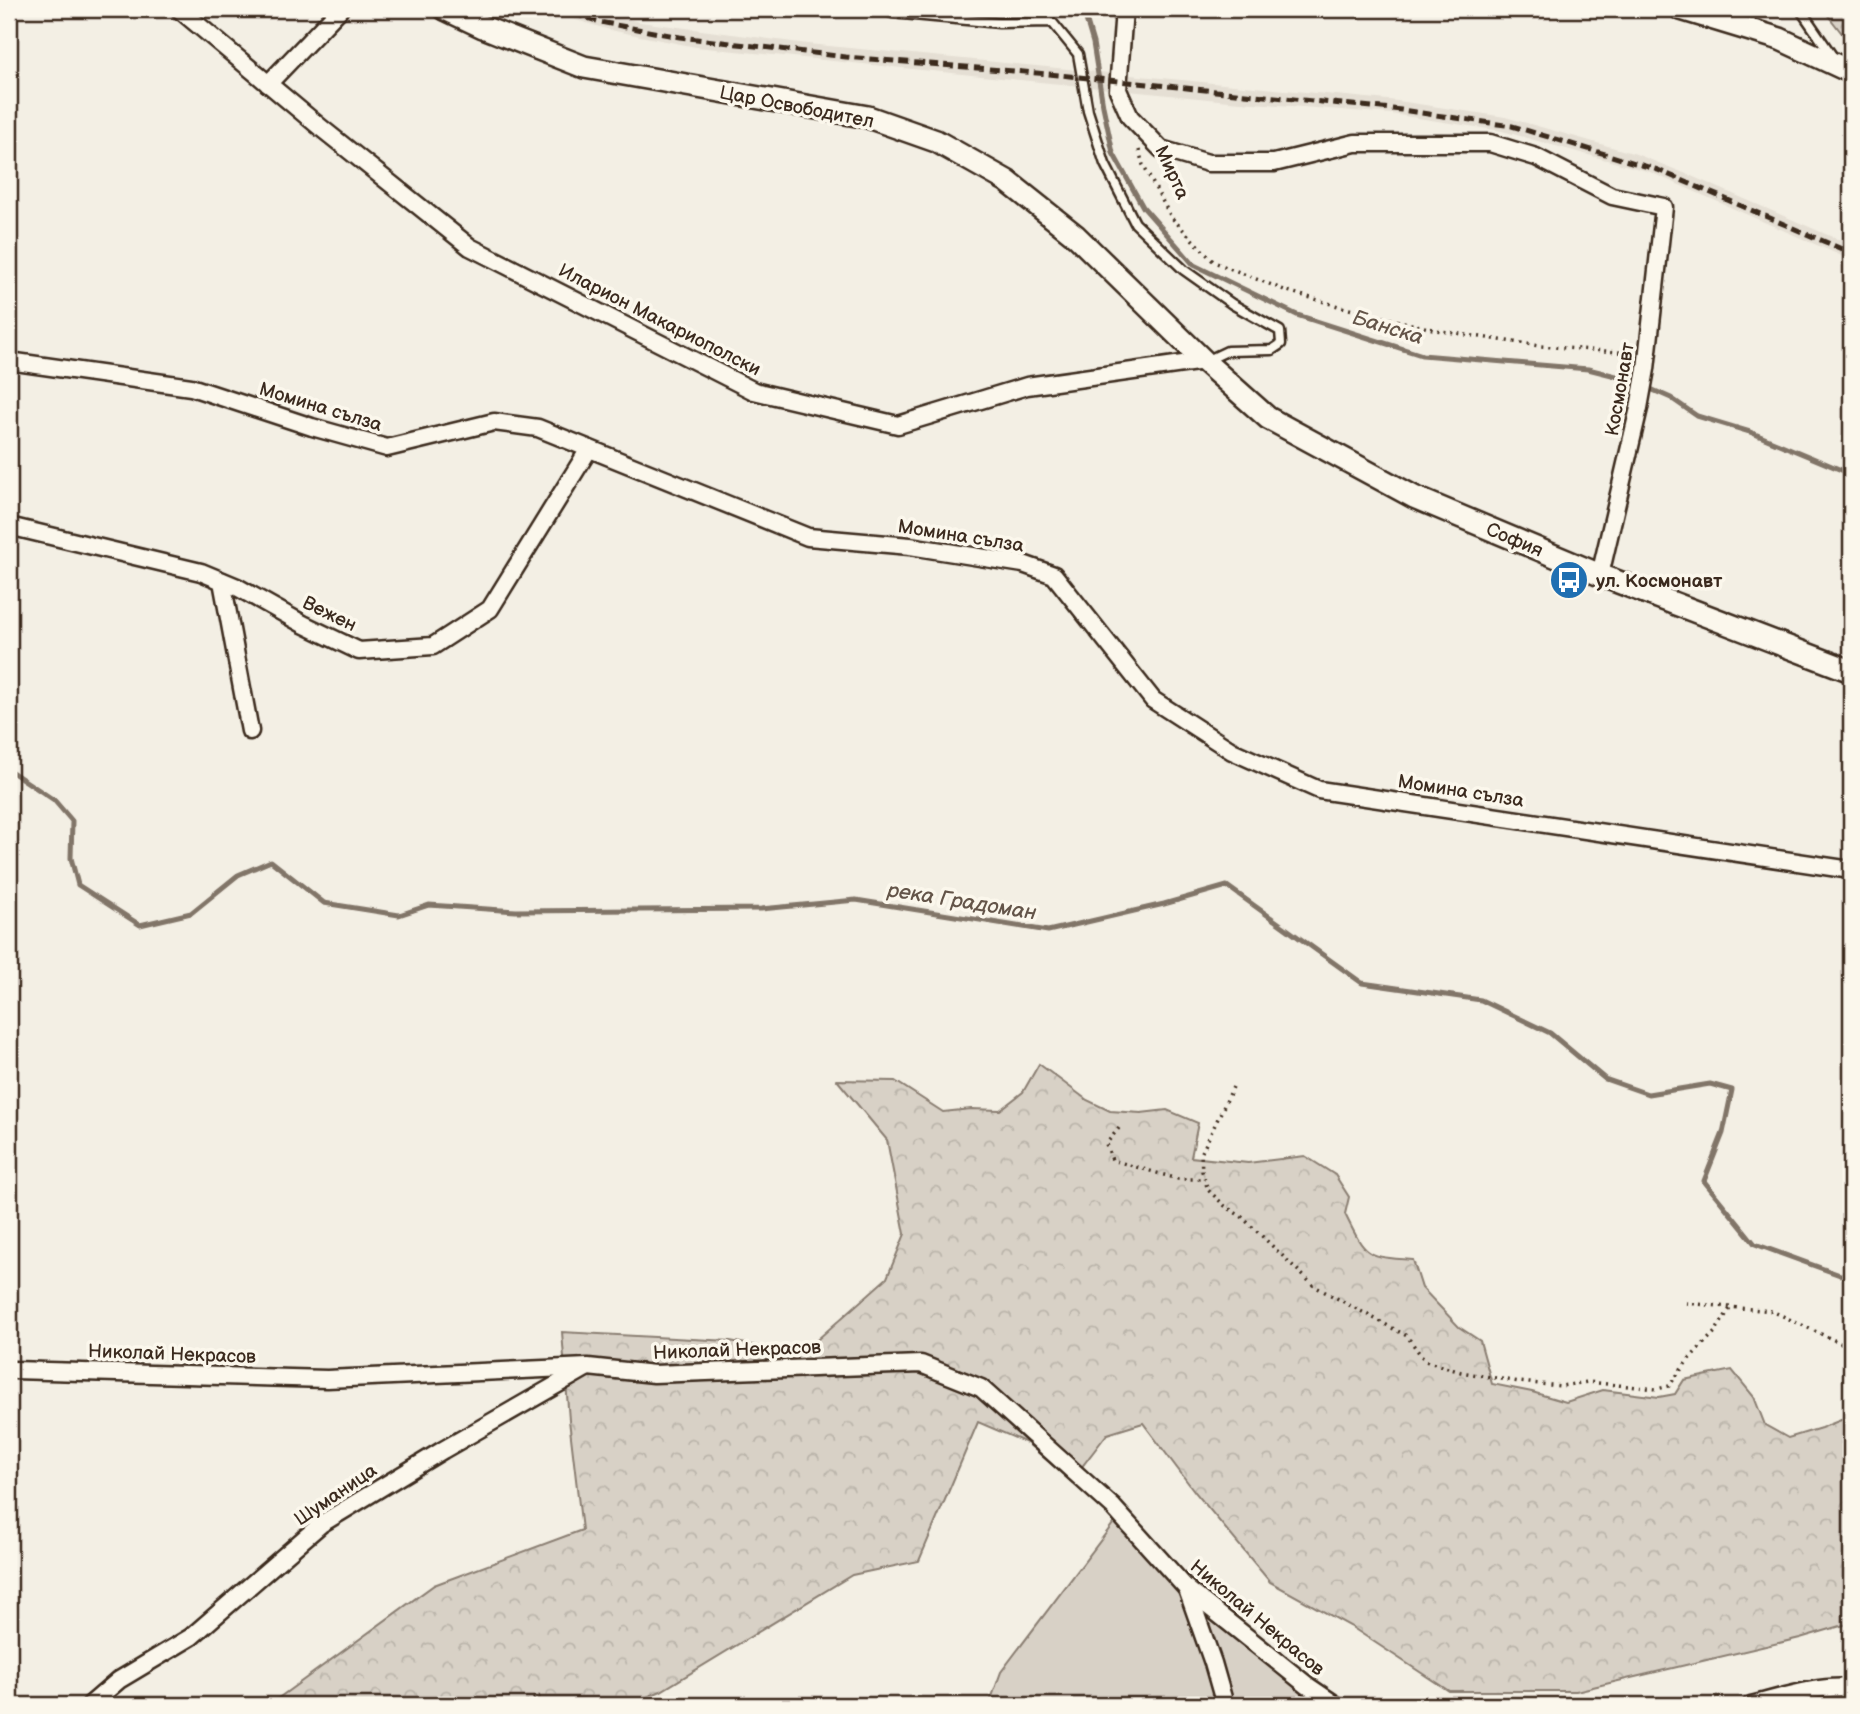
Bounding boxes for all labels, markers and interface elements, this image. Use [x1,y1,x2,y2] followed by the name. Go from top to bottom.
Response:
[718,81,876,134] street label: Цар Освободител
[1149,142,1194,203] street label: Мирта
[554,259,764,381] street label: Иларион Макариополски
[1349,305,1426,350] water label: Банска
[1601,340,1640,438] street label: Космонавт
[256,378,385,437] street label: Момина сълза
[896,515,1025,558] street label: Момина сълза
[1482,518,1546,563] street label: София
[1548,559,1590,601] bus stop icon: ул. Космонавт
[1596,570,1722,593] place label: ул. Космонавт
[299,591,360,637] street label: Вежен
[1396,770,1525,813] street label: Момина сълза
[885,877,1038,926] water label: река Градоман
[653,1336,822,1365] street label: Николай Некрасов
[88,1340,256,1369] street label: Николай Некрасов
[290,1459,382,1531] street label: Шуманица
[1185,1555,1329,1681] street label: Николай Некрасов

